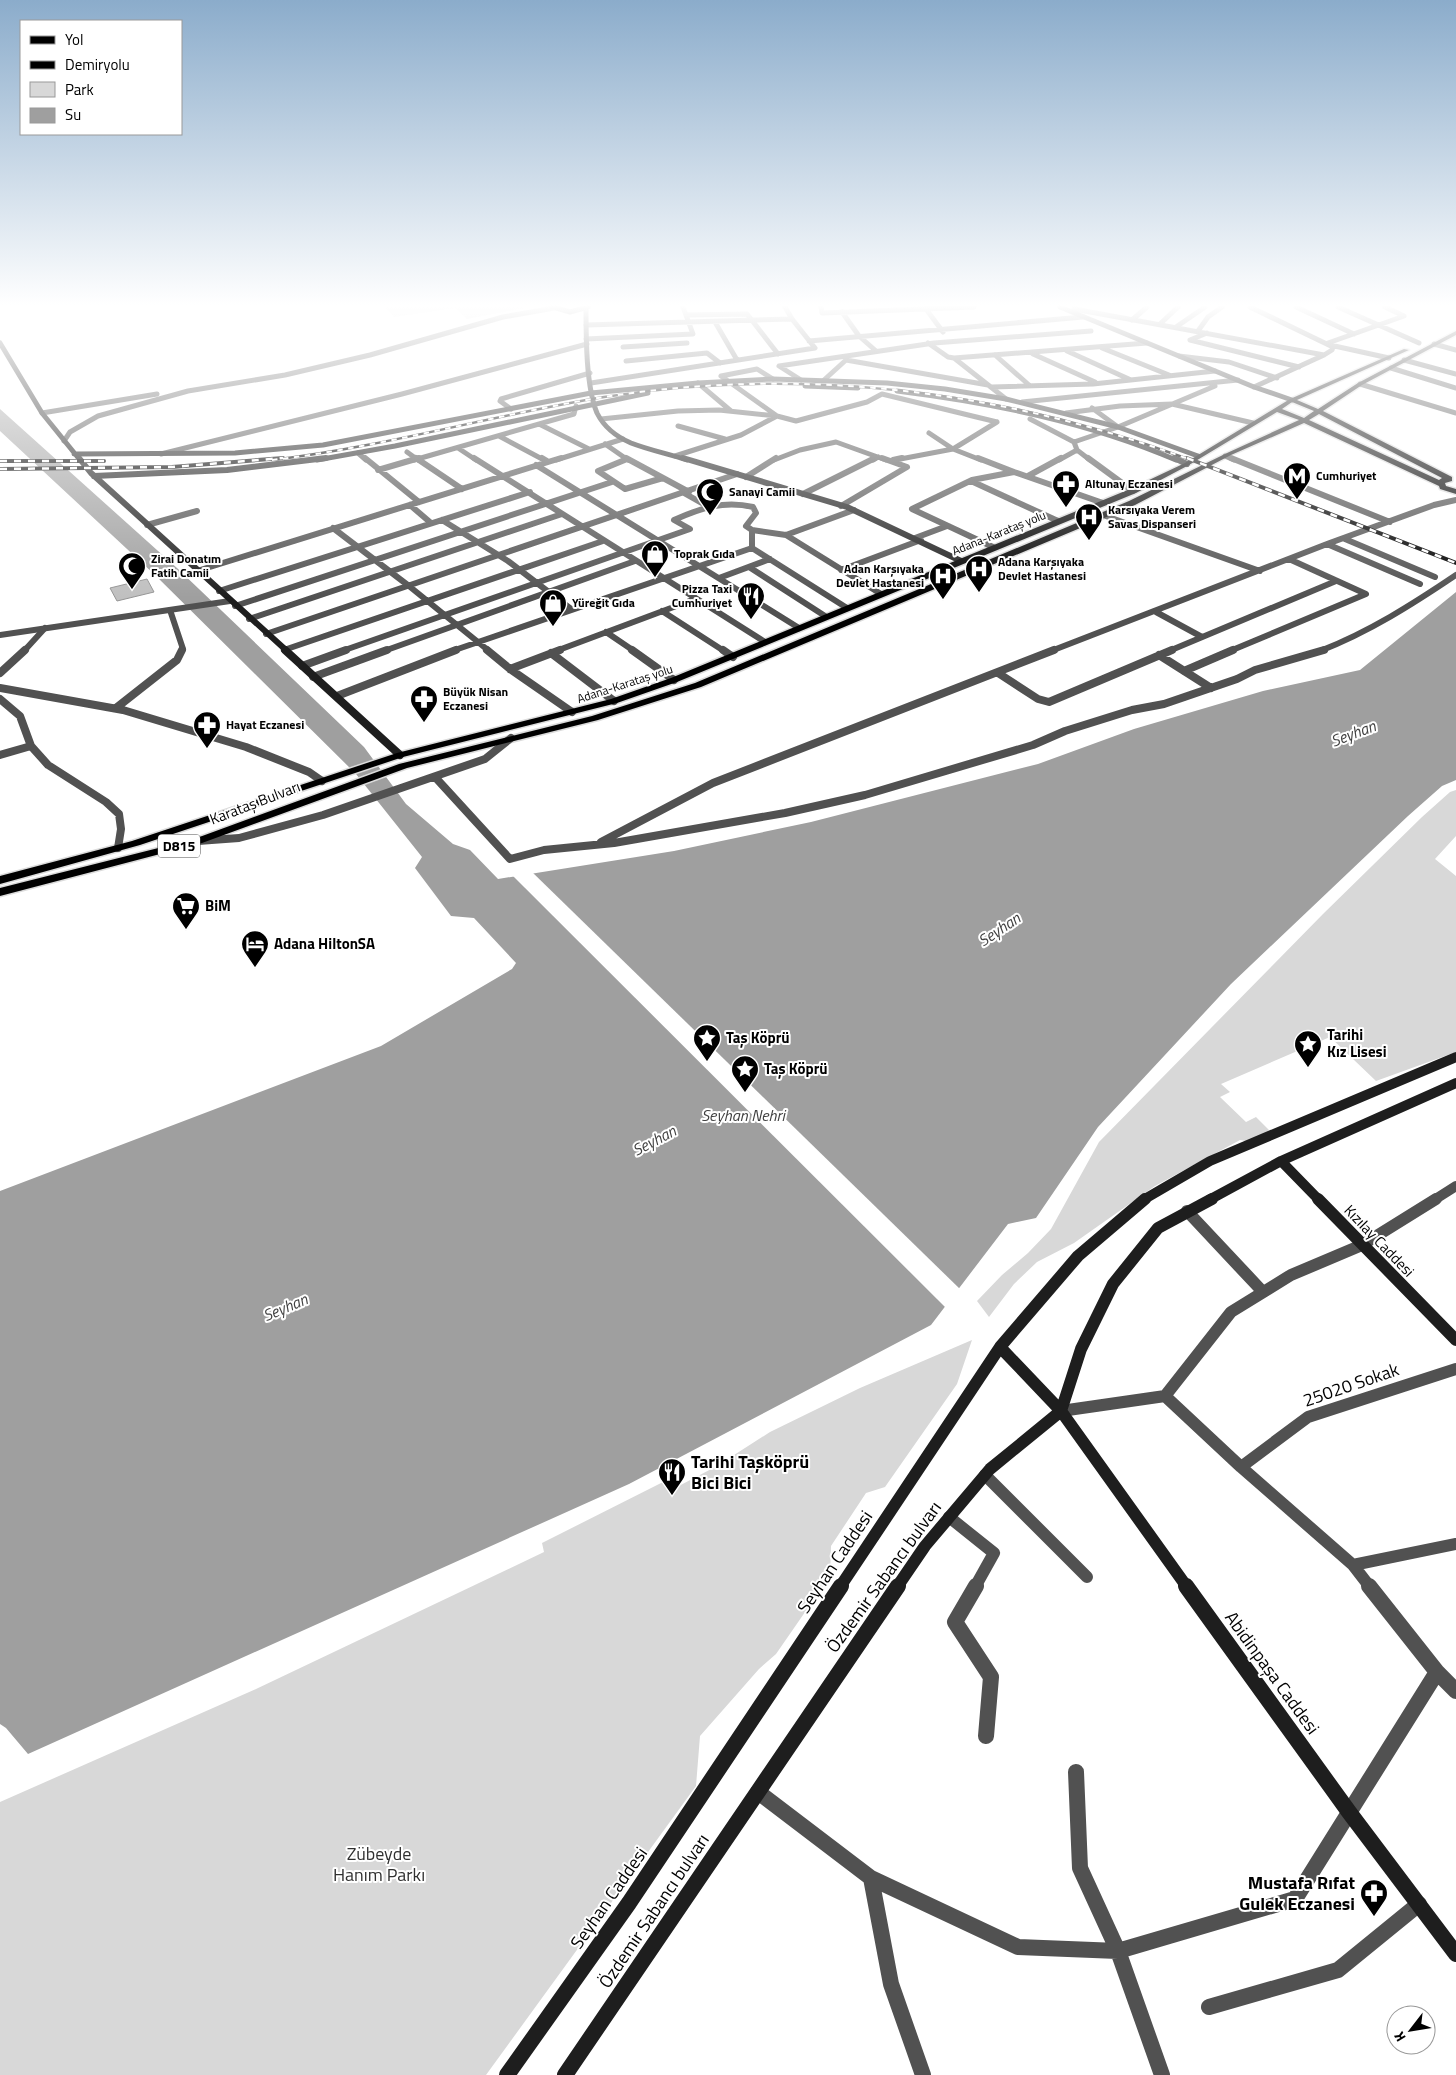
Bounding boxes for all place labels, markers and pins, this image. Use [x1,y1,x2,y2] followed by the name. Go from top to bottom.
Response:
[1282,461,1312,500] metro station icon: Cumhuriyet
[1316,466,1377,485] place label: Cumhuriyet
[1051,469,1081,508] pharmacy icon: Altunay Eczanesi
[1085,474,1173,493] place label: Altunay Eczanesi
[695,477,725,516] mosque icon: Sanayi Camii
[729,482,795,501] place label: Sanayi Camii
[1108,500,1196,533] place label: Karsıyaka Verem Savas Dispanseri
[1074,502,1104,541] hospital icon: Karsıyaka Verem Savas Dispanseri
[640,539,670,578] shop icon: Toprak Gıda
[674,544,735,563] place label: Toprak Gıda
[151,549,221,582] place label: Zirai Donatım Fatih Camii
[117,551,147,590] mosque icon: Zirai Donatım Fatih Camii
[998,552,1086,585] place label: Adana Karşıyaka Devlet Hastanesi
[964,554,994,593] hospital icon: Adana Karşıyaka Devlet Hastanesi
[836,559,924,592] place label: Adan Karşıyaka Devlet Hastanesi
[928,561,958,600] hospital icon: Adan Karşıyaka Devlet Hastanesi
[672,579,733,612] place label: Pizza Taxi Cumhuriyet
[736,581,766,620] restaurant icon: Pizza Taxi Cumhuriyet
[538,588,568,627] shop icon: Yüreğit Gıda
[572,593,635,612] place label: Yüreğit Gıda
[443,682,508,715] place label: Büyük Nisan Eczanesi
[409,684,439,723] pharmacy icon: Büyük Nisan Eczanesi
[192,710,222,749] pharmacy icon: Hayat Eczanesi
[226,715,304,734] place label: Hayat Eczanesi
[171,891,201,930] supermarket icon: BiM
[205,894,231,917] place label: BiM
[240,929,270,968] hotel icon: Adana HiltonSA
[274,932,375,955] place label: Adana HiltonSA
[692,1023,722,1062] place icon: Taş Köprü
[1327,1023,1387,1063] place label: Tarihi Kız Lisesi
[726,1026,790,1049] place label: Taş Köprü
[1293,1029,1323,1068] place icon: Tarihi Kız Lisesi
[730,1054,760,1093] place icon: Taș Köprü
[764,1057,828,1080] place label: Taș Köprü
[691,1448,809,1496] place label: Tarihi Taşköprü Bici Bici
[657,1457,687,1496] restaurant icon: Tarihi Taşköprü Bici Bici
[1239,1869,1355,1917] place label: Mustafa Rıfat Gulek Eczanesi
[1359,1878,1389,1917] pharmacy icon: Mustafa Rıfat Gulek Eczanesi

